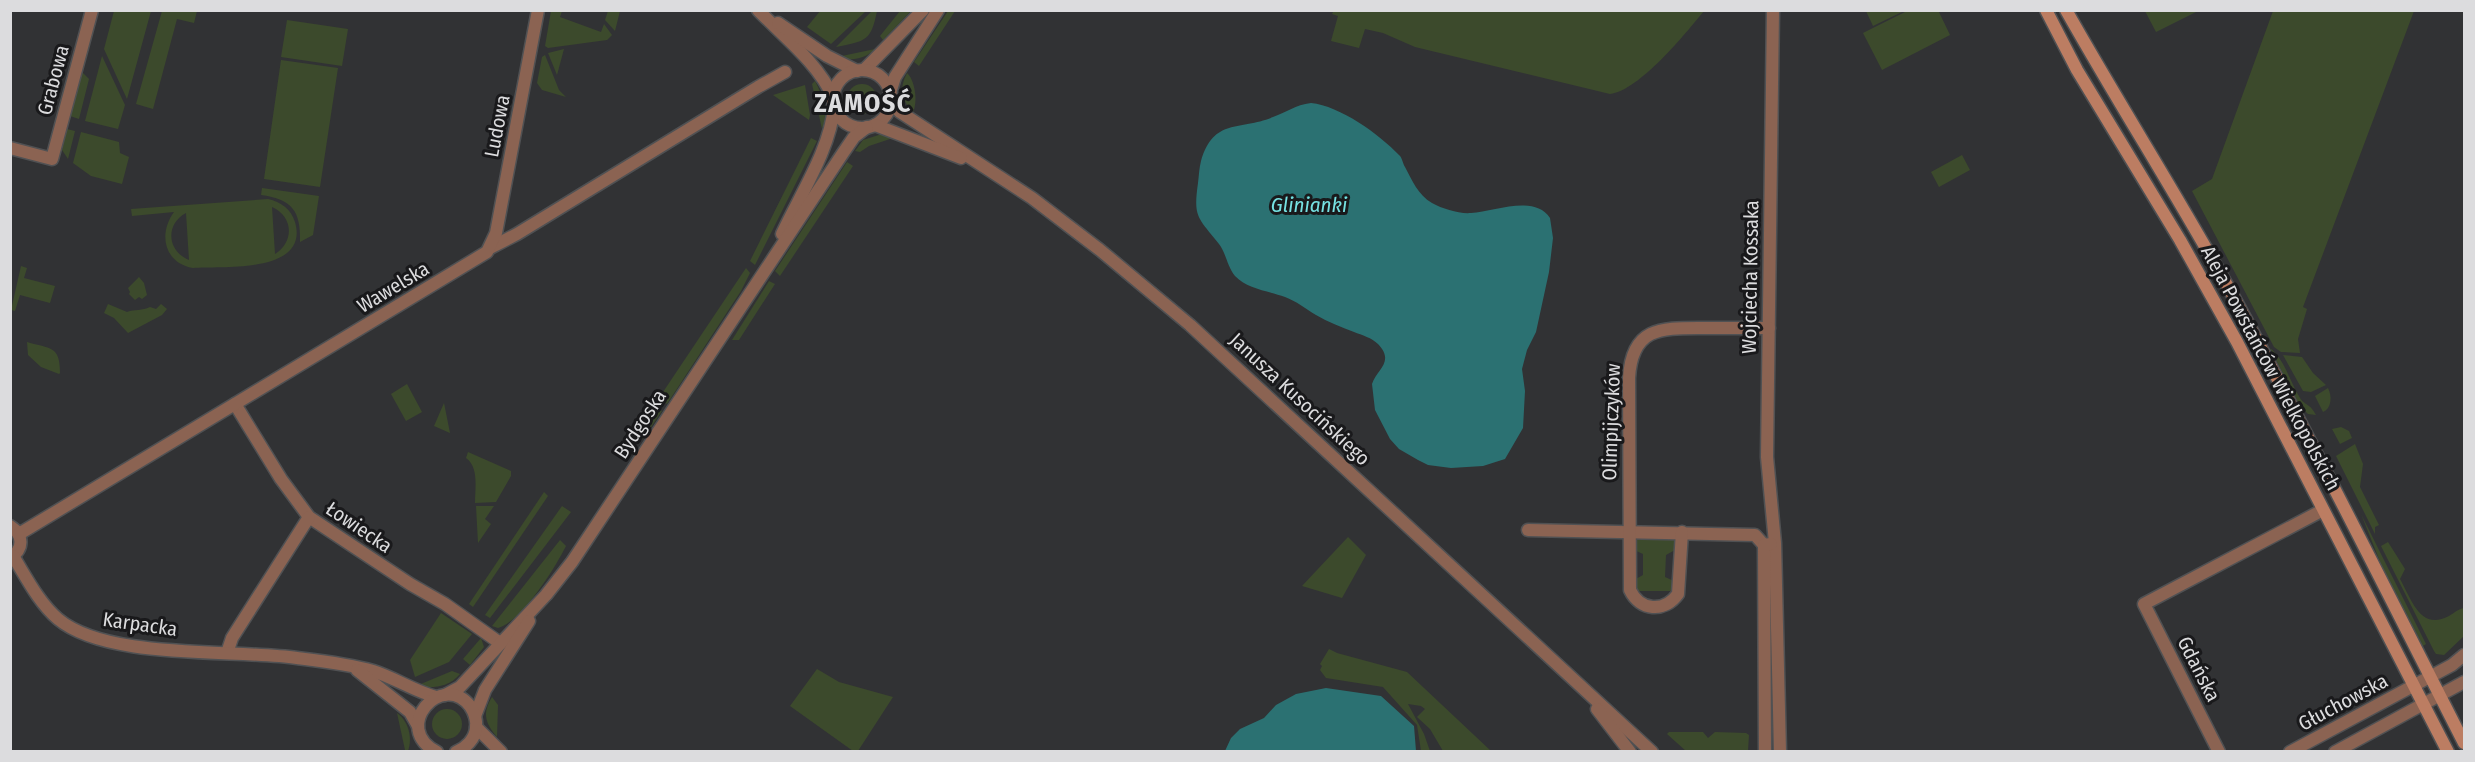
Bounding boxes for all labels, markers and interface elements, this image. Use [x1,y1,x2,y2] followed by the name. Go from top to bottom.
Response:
[32,42,74,118] street label: Grabowa
[814,87,912,119] district label: ZAMOŚĆ
[479,93,515,159] street label: Ludowa
[1271,192,1348,218] water label: Glinianki
[1737,200,1763,354] street label: Wojciecha Kossaka
[2196,242,2346,494] street label: Aleja Powstańców Wielkopolskich
[353,256,433,318] street label: Wawelska
[1225,328,1375,470] street label: Janusza Kusocińskiego
[1597,363,1625,481] street label: Olimpijczyków
[609,385,671,463] street label: Bydgoska
[321,496,397,558] street label: Łowiecka
[101,607,179,641] street label: Karpacka
[2172,632,2226,706] street label: Gdańska
[2294,668,2392,736] street label: Głuchowska

